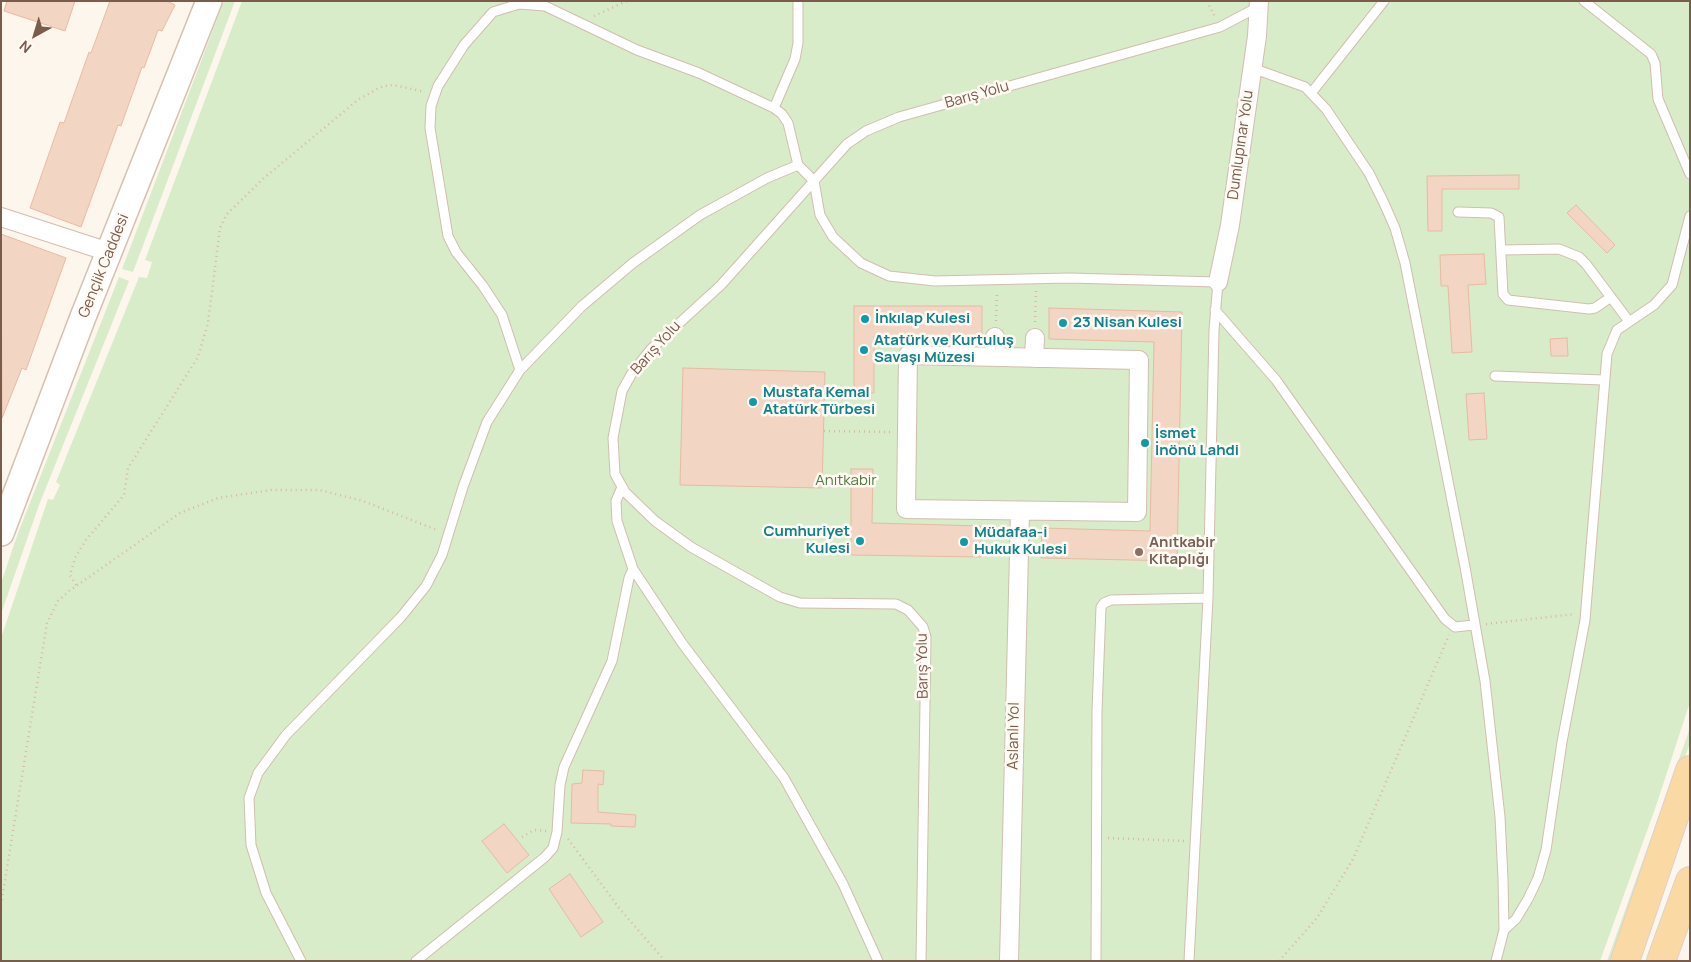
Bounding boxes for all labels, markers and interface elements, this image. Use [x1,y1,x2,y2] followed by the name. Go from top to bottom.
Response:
[10,10,60,60] north arrow
[15,36,35,58] text: N
[943,77,1011,113] street label: Barış Yolu
[1224,89,1258,201] street label: Dumlupınar Yolu
[75,211,133,321] street label: Gençlik Caddesi
[875,310,970,328] place label: İnkılap Kulesi
[859,313,871,325] marker: İnkılap Kulesi
[1073,314,1182,332] place label: 23 Nisan Kulesi
[1057,317,1069,329] marker: 23 Nisan Kulesi
[627,318,685,378] street label: Barış Yolu
[874,332,1014,367] place label: Atatürk ve Kurtuluş Savaşı Müzesi
[858,344,870,356] marker: Atatürk ve Kurtuluş Savaşı Müzesi
[763,384,875,419] place label: Mustafa Kemal Atatürk Türbesi
[747,396,759,408] marker: Mustafa Kemal Atatürk Türbesi
[1155,425,1239,460] place label: İsmet İnönü Lahdi
[1139,437,1151,449] marker: İsmet İnönü Lahdi
[815,472,877,490] park label: Anıtkabir
[763,523,850,558] place label: Cumhuriyet Kulesi
[974,524,1067,559] place label: Müdafaa-i Hukuk Kulesi
[1149,534,1215,569] place label: Anıtkabir Kitaplığı
[854,535,866,547] marker: Cumhuriyet Kulesi
[958,536,970,548] marker: Müdafaa-i Hukuk Kulesi
[1133,546,1145,558] marker: Anıtkabir Kitaplığı
[913,633,933,699] street label: Barış Yolu
[1004,702,1024,770] street label: Aslanlı Yol

